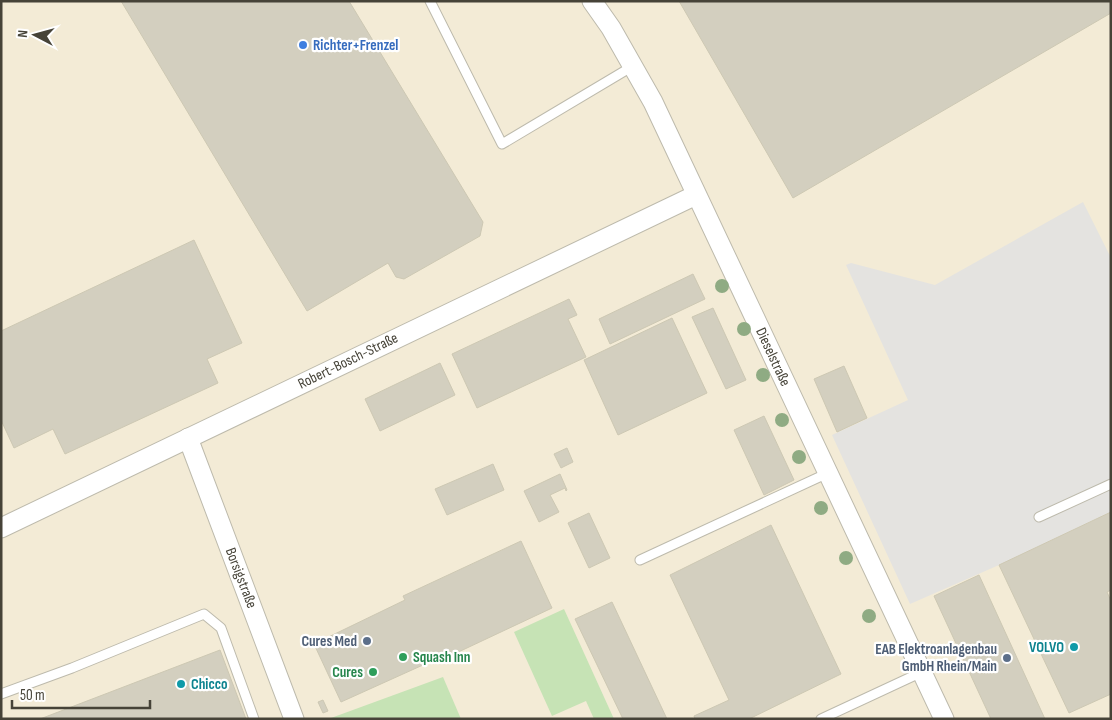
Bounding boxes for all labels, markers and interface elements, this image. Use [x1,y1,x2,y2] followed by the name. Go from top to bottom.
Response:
[10,10,60,60] north arrow
[14,29,31,38] text: N
[313,36,398,55] place label: Richter+Frenzel
[297,39,309,51] marker: Richter+Frenzel
[751,325,795,389] street label: Dieselstraße
[295,329,401,393] street label: Robert-Bosch-Straße
[221,545,261,611] street label: Borsigstraße
[301,632,357,651] place label: Cures Med
[361,635,373,647] marker: Cures Med
[1029,638,1064,657] place label: VOLVO
[875,640,997,676] place label: EAB Elektroanlagenbau GmbH Rhein/Main
[1068,641,1080,653] marker: VOLVO
[413,648,470,667] place label: Squash Inn
[397,651,409,663] marker: Squash Inn
[1001,652,1013,664] marker: EAB Elektroanlagenbau GmbH Rhein/Main
[332,663,363,682] place label: Cures
[367,666,379,678] marker: Cures
[191,675,228,694] place label: Chicco
[12,678,150,710] scale bar
[175,678,187,690] marker: Chicco
[20,686,45,705] text: 50 m

